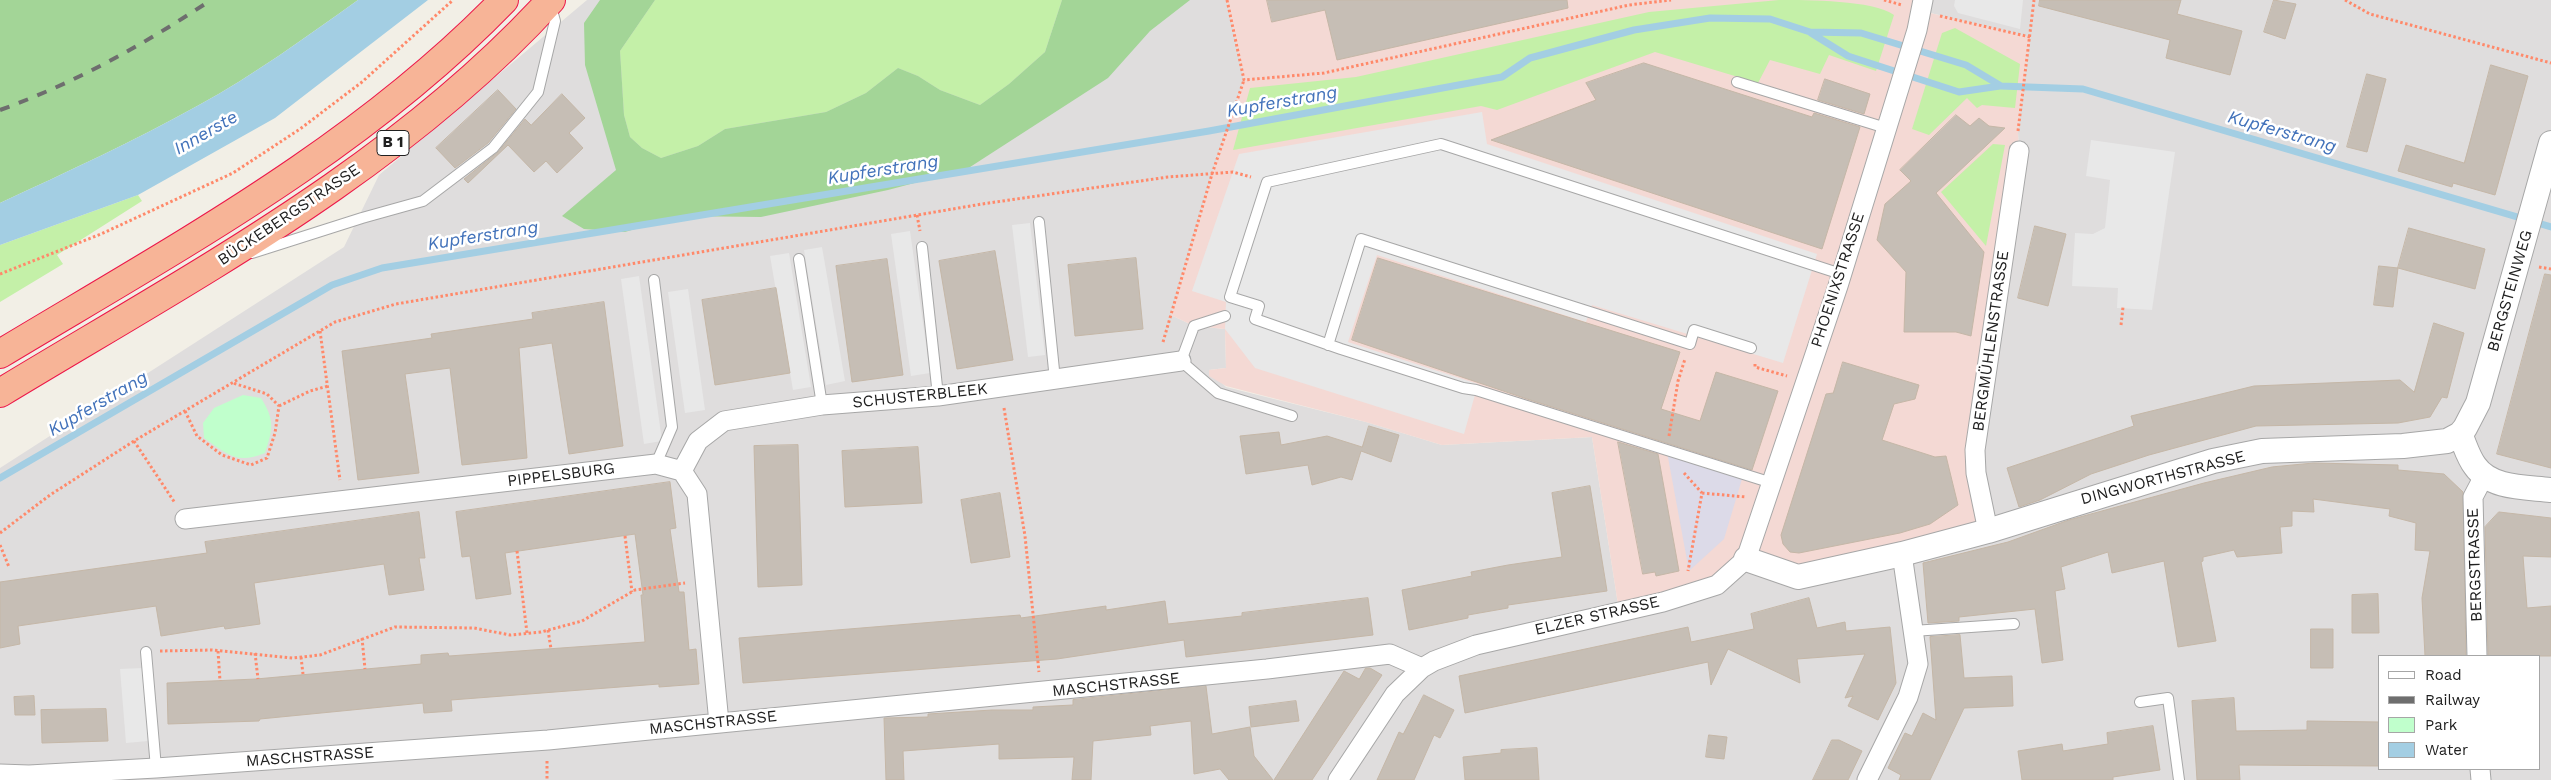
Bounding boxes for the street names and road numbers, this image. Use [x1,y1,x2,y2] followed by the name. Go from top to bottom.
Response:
[377,130,409,156] road number: B 1
[214,160,364,270] street label: BÜCKEBERGSTRASSE
[1807,210,1869,350] street label: PHOENIXSTRASSE
[2483,228,2537,354] street label: BERGSTEINWEG
[1969,249,2013,433] street label: BERGMÜHLENSTRASSE
[852,379,988,413] street label: SCHUSTERBLEEK
[2079,447,2247,509] street label: DINGWORTHSTRASSE
[506,459,616,491] street label: PIPPELSBURG
[2463,508,2487,622] street label: BERGSTRASSE
[1533,592,1661,640] street label: ELZER STRASSE
[1051,669,1181,701] street label: MASCHSTRASSE
[648,707,778,739] street label: MASCHSTRASSE
[245,743,375,771] street label: MASCHSTRASSE

